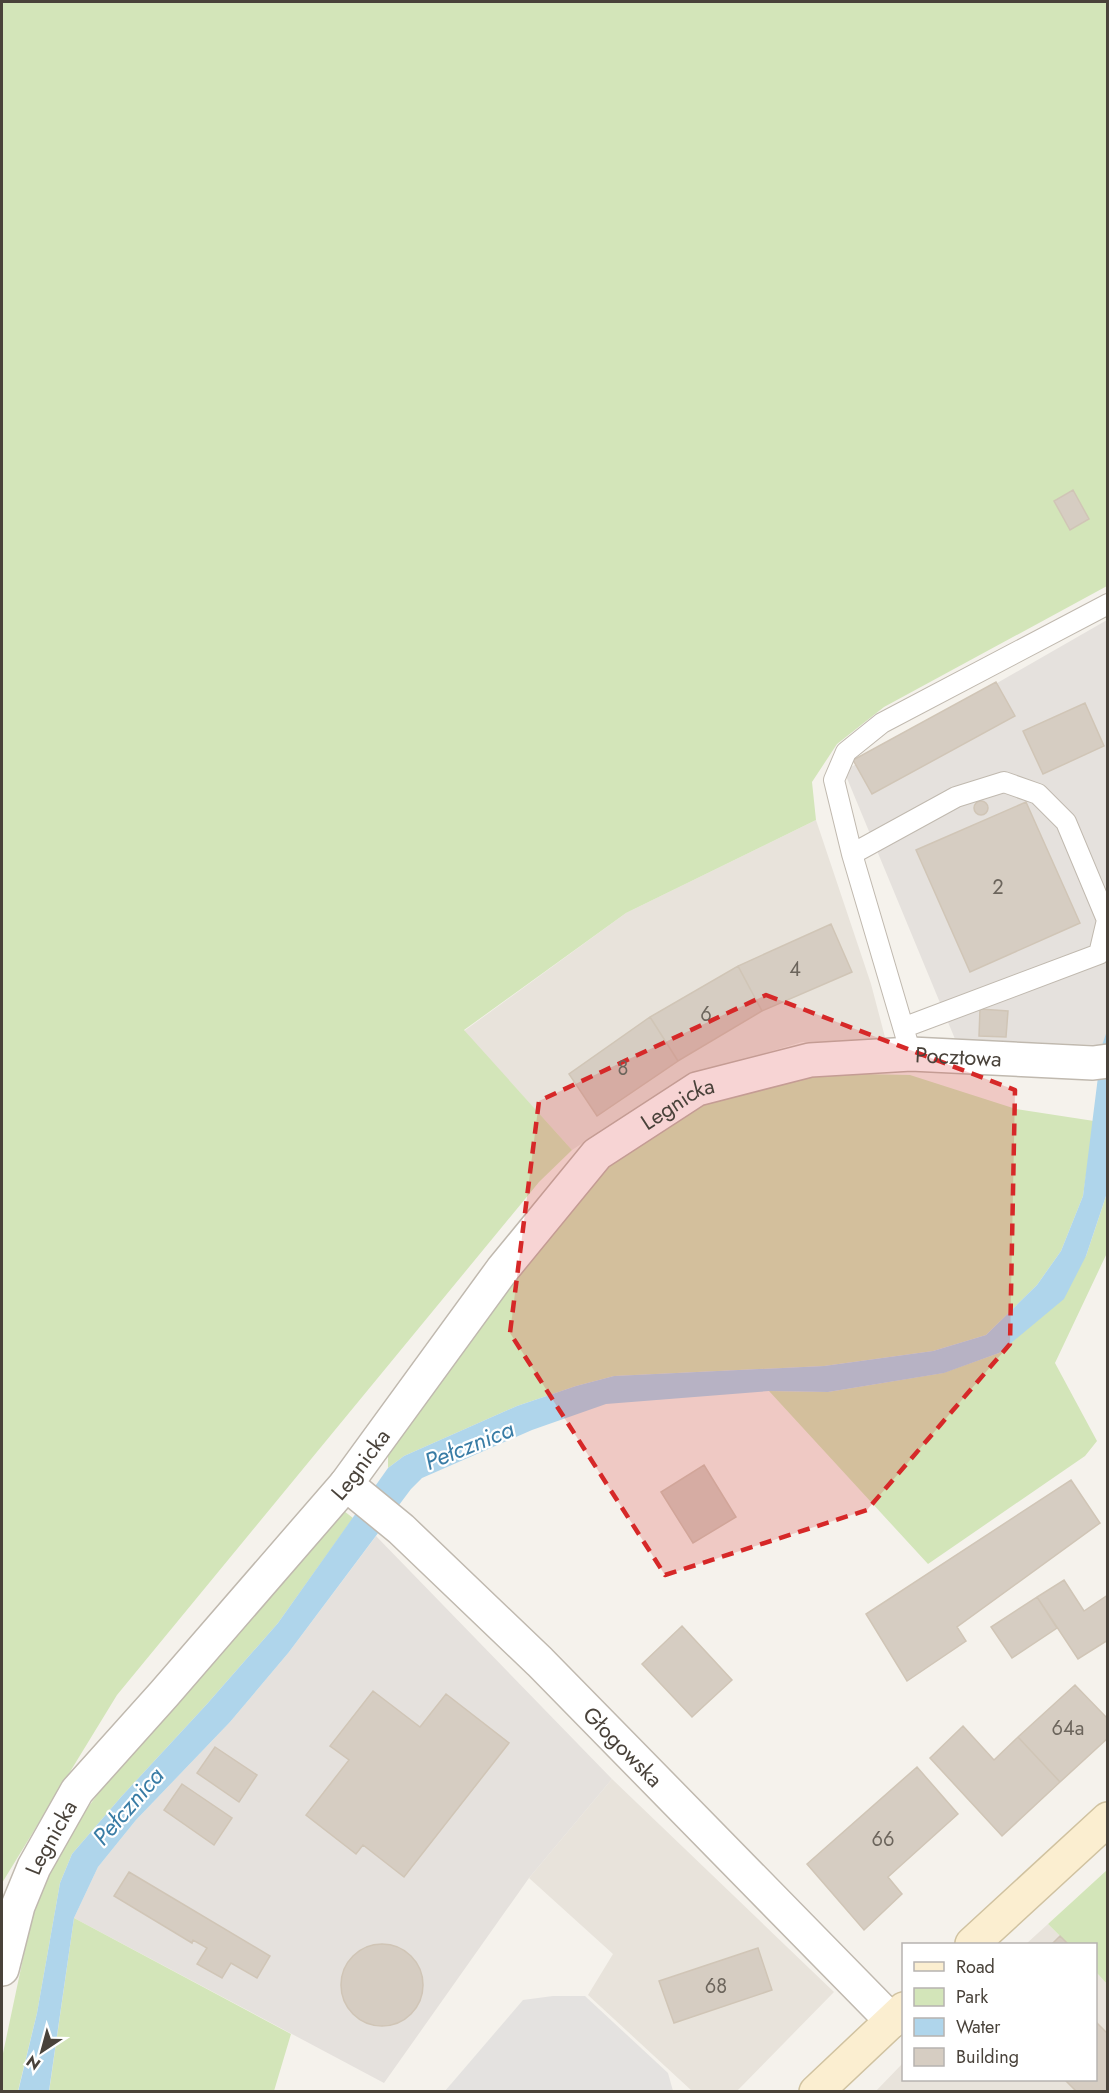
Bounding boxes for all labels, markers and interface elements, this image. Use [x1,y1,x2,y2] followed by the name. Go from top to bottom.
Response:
[992,873,1004,902] house number: 2
[789,955,801,984] house number: 4
[700,1000,712,1029] house number: 6
[914,1038,1002,1074] street label: Pocztowa
[618,1054,628,1083] house number: 8
[634,1069,718,1138] street label: Legnicka
[419,1411,519,1479] water label: Pełcznica
[323,1422,397,1507] street label: Legnicka
[576,1699,670,1794] street label: Głogowska
[1052,1714,1084,1743] house number: 64a
[84,1759,172,1853] water label: Pełcznica
[16,1794,85,1880] street label: Legnicka
[871,1825,895,1854] house number: 66
[902,1943,1097,2081] legend
[956,1954,995,1980] text: Road
[705,1972,727,2001] house number: 68
[956,1984,988,2010] text: Park
[956,2014,1001,2040] text: Water
[12,2021,72,2081] north arrow
[956,2044,1019,2070] text: Building
[22,2050,45,2076] text: N

